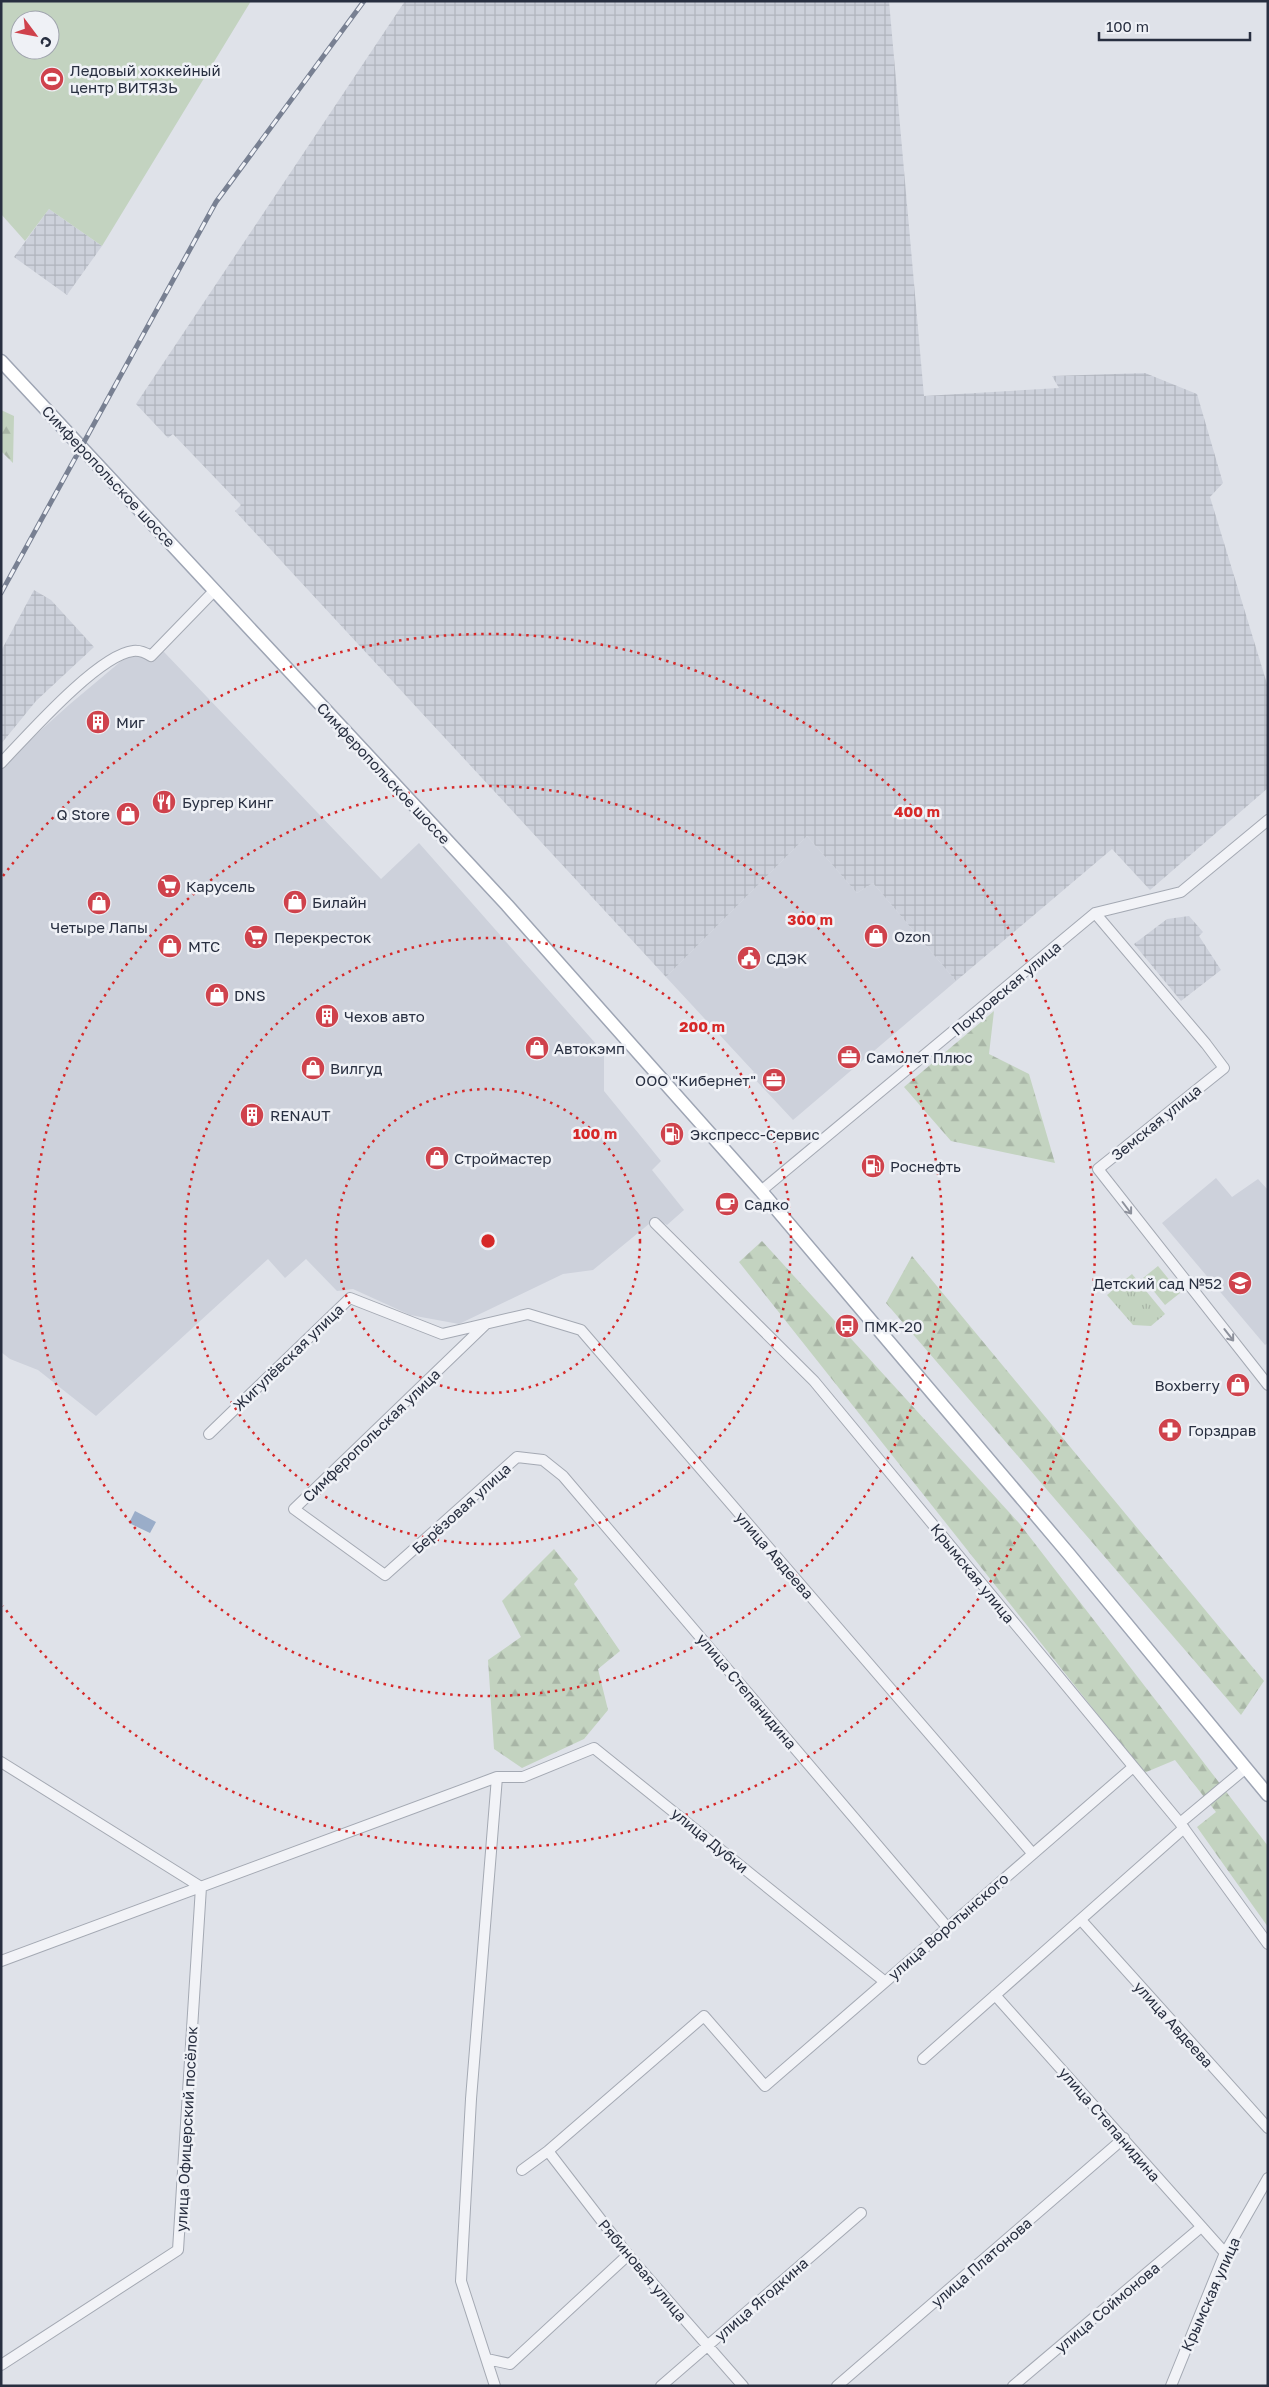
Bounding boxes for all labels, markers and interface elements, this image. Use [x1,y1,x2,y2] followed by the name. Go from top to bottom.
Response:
[10,10,60,60] north arrow
[1099,10,1250,42] scale bar
[1106,17,1149,35] text: 100 m
[37,33,56,51] text: С
[70,61,221,96] place label: Ледовый хоккейный центр ВИТЯЗЬ
[39,66,65,92] sports icon: Ледовый хоккейный центр ВИТЯЗЬ
[39,401,180,551] street label: Симферопольское шоссе
[314,698,455,848] street label: Симферопольское шоссе
[85,709,111,735] building icon: Миг
[116,713,145,731] place label: Миг
[151,789,177,815] restaurant icon: Бургер Кинг
[182,793,273,811] place label: Бургер Кинг
[115,801,141,827] shop icon: Q Store
[894,802,940,820] text: 400 m
[56,805,110,823] place label: Q Store
[156,873,182,899] supermarket icon: Карусель
[186,877,255,895] place label: Карусель
[282,889,308,915] shop icon: Билайн
[86,890,112,916] shop icon: Четыре Лапы
[312,893,367,911] place label: Билайн
[787,910,833,928] text: 300 m
[50,918,148,936] place label: Четыре Лапы
[863,923,889,949] shop icon: Ozon
[243,924,269,950] supermarket icon: Перекресток
[894,927,931,945] place label: Ozon
[274,928,372,946] place label: Перекресток
[157,933,183,959] shop icon: МТС
[188,937,220,955] place label: МТС
[948,937,1064,1039] street label: Покровская улица
[736,945,762,971] public building icon: СДЭК
[766,949,808,967] place label: СДЭК
[204,982,230,1008] shop icon: DNS
[234,986,266,1004] place label: DNS
[314,1003,340,1029] building icon: Чехов авто
[344,1007,425,1025] place label: Чехов авто
[679,1017,725,1035] text: 200 m
[524,1035,550,1061] shop icon: Автокэмп
[554,1039,625,1057] place label: Автокэмп
[836,1044,862,1070] office icon: Самолет Плюс
[866,1048,973,1066] place label: Самолет Плюс
[300,1055,326,1081] shop icon: Вилгуд
[330,1059,382,1077] place label: Вилгуд
[761,1067,787,1093] office icon: ООО "Кибернет"
[635,1071,756,1089] place label: ООО "Кибернет"
[1107,1080,1205,1164] street label: Земская улица
[239,1102,265,1128] building icon: RENAUT
[270,1106,331,1124] place label: RENAUT
[659,1121,685,1147] fuel station icon: Экспресс-Сервис
[573,1124,617,1142] text: 100 m
[690,1125,820,1143] place label: Экспресс-Сервис
[424,1145,450,1171] shop icon: Строймастер
[454,1149,552,1167] place label: Строймастер
[860,1153,886,1179] fuel station icon: Роснефть
[890,1157,961,1175] place label: Роснефть
[714,1191,740,1217] cafe icon: Садко
[744,1195,789,1213] place label: Садко
[1122,1201,1133,1214] one-way arrow
[479,1232,497,1250] centre of rings
[1227,1270,1253,1296] school or university icon: Детский сад №52
[1093,1274,1222,1292] place label: Детский сад №52
[229,1300,347,1414] street label: Жигулёвская улица
[834,1313,860,1339] bus stop icon: ПМК-20
[864,1317,922,1335] place label: ПМК-20
[1223,1328,1234,1341] one-way arrow
[298,1365,444,1505] street label: Симферопольская улица
[1225,1372,1251,1398] shop icon: Boxberry
[1155,1376,1221,1394] place label: Boxberry
[1157,1417,1183,1443] pharmacy icon: Горздрав
[1188,1421,1256,1439] place label: Горздрав
[408,1459,514,1557] street label: Берёзовая улица
[732,1508,818,1602] street label: улица Авдеева
[927,1520,1019,1626] street label: Крымская улица
[693,1630,801,1752] street label: улица Степанидина
[668,1804,752,1876] street label: улица Дубки
[884,1869,1012,1983] street label: улица Воротынского
[1131,1977,1217,2071] street label: улица Авдеева
[172,2025,200,2232] street label: улица Офицерский посёлок
[1055,2063,1165,2185] street label: улица Степанидина
[927,2213,1035,2311] street label: улица Платонова
[595,2215,691,2325] street label: Рябиновая улица
[1177,2234,1243,2354] street label: Крымская улица
[711,2253,811,2345] street label: улица Ягодкина
[1051,2258,1163,2356] street label: улица Соймонова

